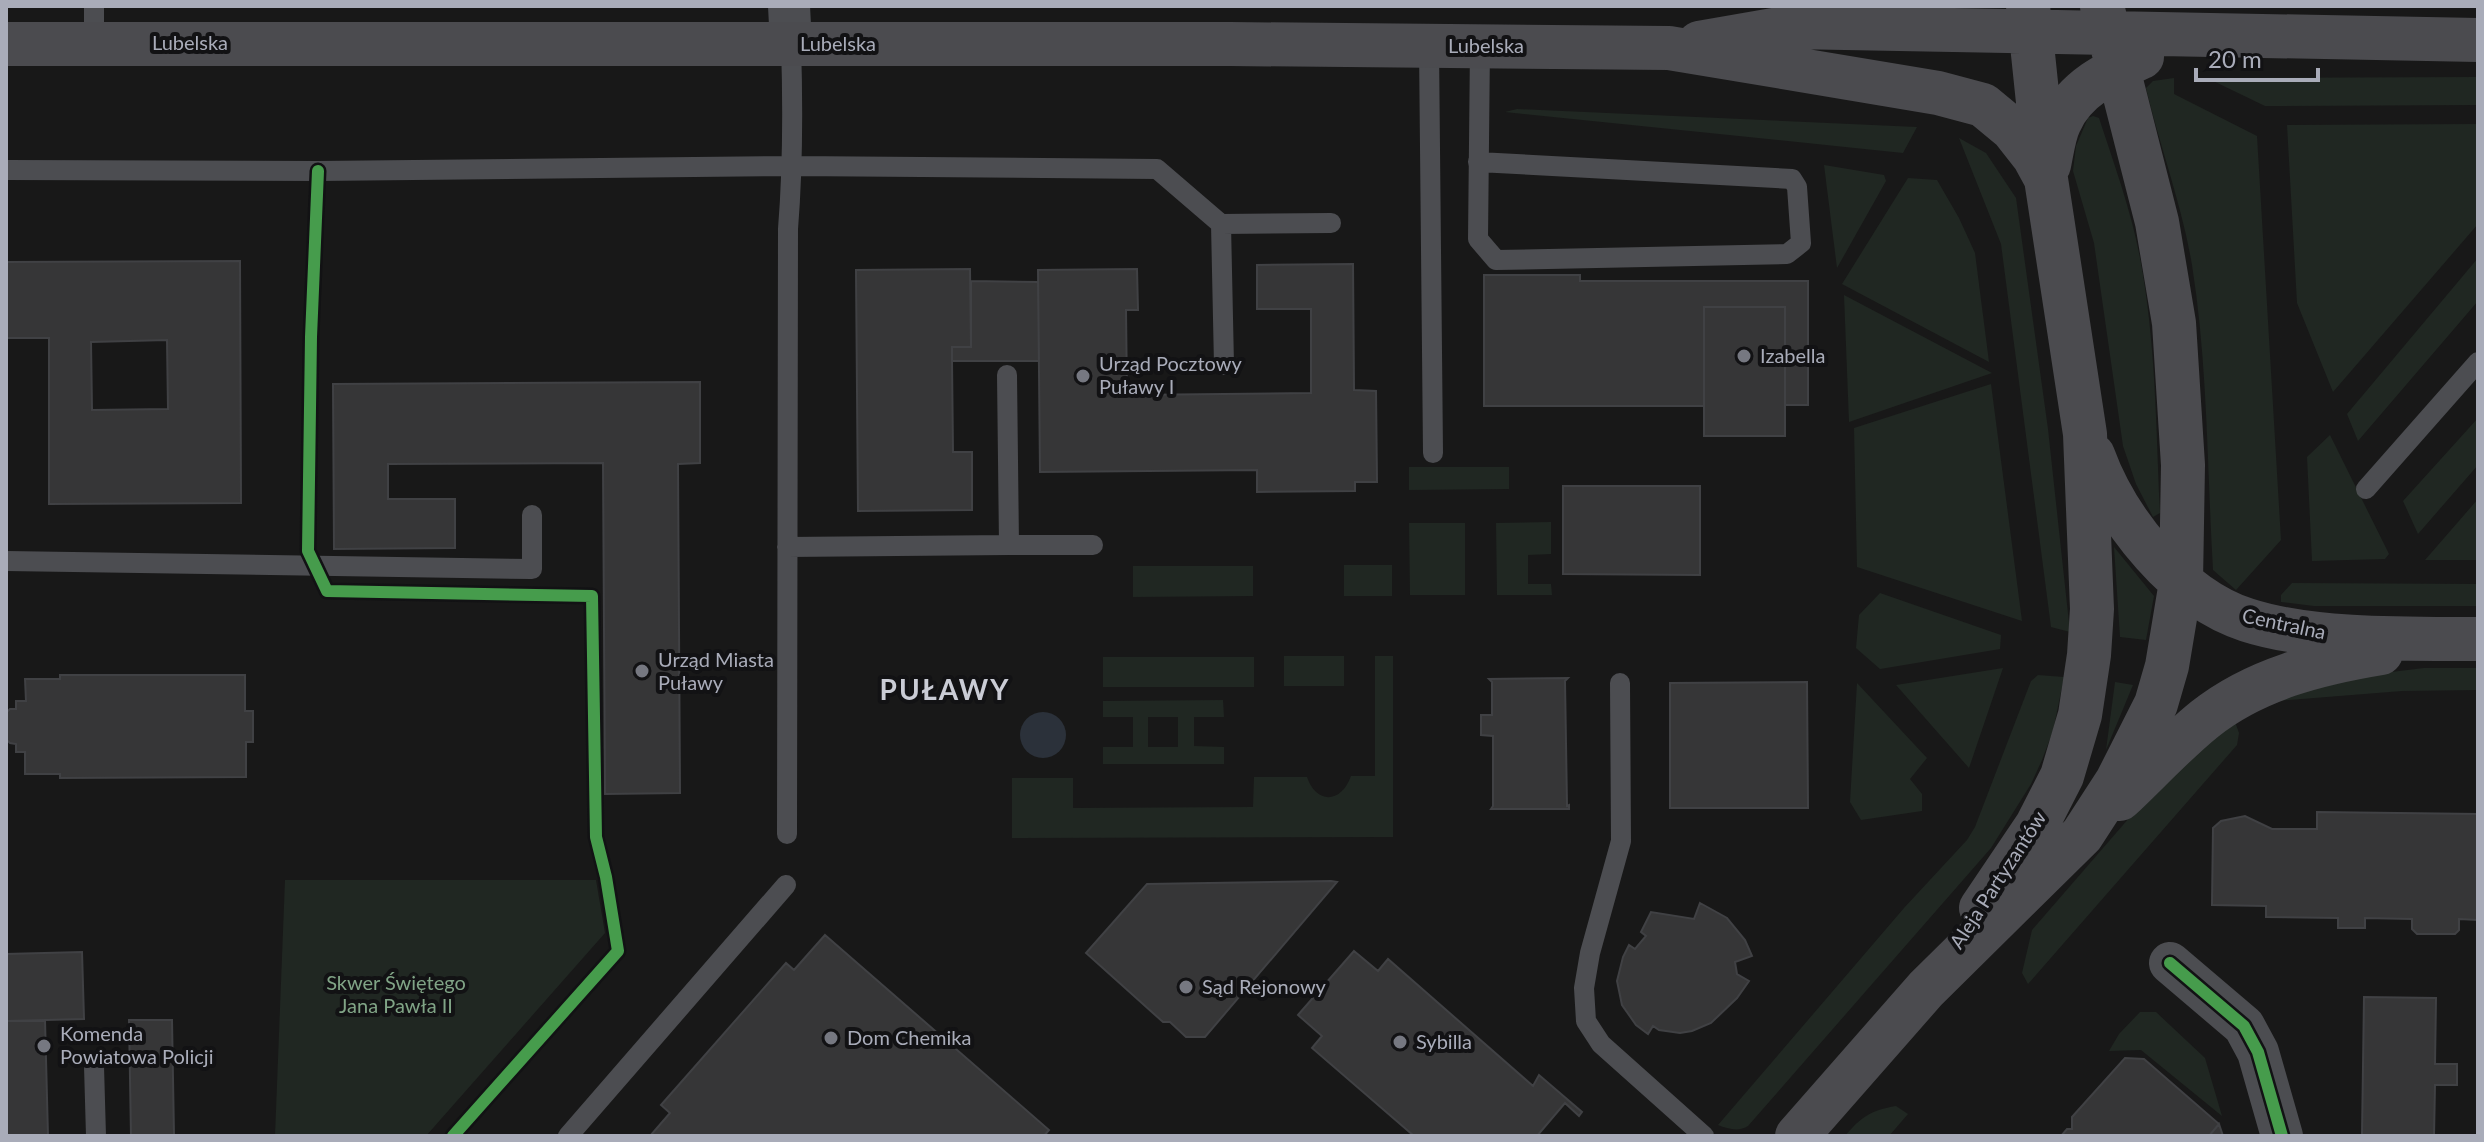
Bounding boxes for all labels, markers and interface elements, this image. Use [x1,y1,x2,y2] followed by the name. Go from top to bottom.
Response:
[152,30,228,54] street label: Lubelska
[800,31,876,55] street label: Lubelska
[2196,32,2318,82] scale bar
[1448,33,1524,57] street label: Lubelska
[2208,44,2262,73] text: 20 m
[1760,343,1826,367] place label: Izabella
[1735,347,1753,365] marker: Izabella
[1099,351,1242,398] place label: Urząd Pocztowy Puławy I
[1074,367,1092,385] marker: Urząd Pocztowy Puławy I
[2240,602,2328,644] street label: Centralna
[658,647,774,694] place label: Urząd Miasta Puławy
[633,662,651,680] marker: Urząd Miasta Puławy
[880,672,1010,706] district label: PUŁAWY
[1944,806,2051,953] street label: Aleja Partyzantów
[326,970,466,1017] park label: Skwer Świętego Jana Pawła II
[1202,974,1327,998] place label: Sąd Rejonowy
[1177,978,1195,996] marker: Sąd Rejonowy
[60,1021,213,1068] place label: Komenda Powiatowa Policji
[847,1025,971,1049] place label: Dom Chemika
[822,1029,840,1047] marker: Dom Chemika
[1416,1029,1472,1053] place label: Sybilla
[1391,1033,1409,1051] marker: Sybilla
[35,1037,53,1055] marker: Komenda Powiatowa Policji

